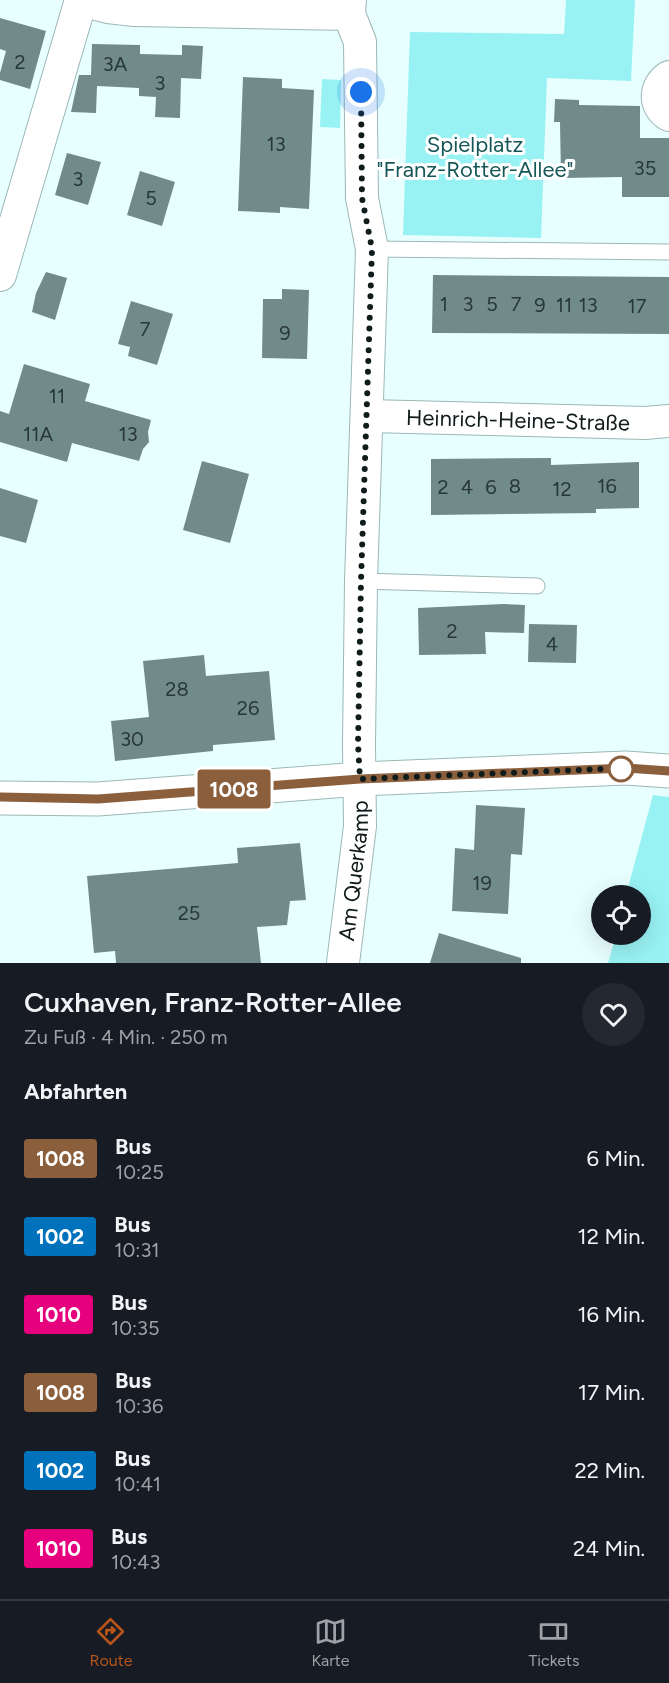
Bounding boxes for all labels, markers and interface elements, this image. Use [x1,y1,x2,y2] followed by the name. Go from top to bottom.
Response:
[14,50,26,74] house number: 2
[103,52,128,76] house number: 3A
[155,71,165,95] house number: 3
[346,77,376,107] your location
[376,131,574,183] park label: Spielplatz "Franz-Rotter-Allee"
[266,132,286,156] house number: 13
[634,156,656,180] house number: 35
[73,167,83,191] house number: 3
[145,186,157,210] house number: 5
[440,292,448,316] house number: 1
[463,292,473,316] house number: 3
[486,292,498,316] house number: 5
[511,292,522,316] house number: 7
[534,293,546,317] house number: 9
[556,293,572,317] house number: 11
[578,293,598,317] house number: 13
[628,294,647,318] house number: 17
[140,317,151,341] house number: 7
[279,321,291,345] house number: 9
[49,384,65,408] house number: 11
[406,403,630,436] street label: Heinrich-Heine-Straße
[23,422,53,446] house number: 11A
[118,422,138,446] house number: 13
[509,474,521,498] house number: 8
[597,474,617,498] house number: 16
[437,475,449,499] house number: 2
[461,475,473,499] house number: 4
[485,475,497,499] house number: 6
[552,477,572,501] house number: 12
[446,619,458,643] house number: 2
[546,632,558,656] house number: 4
[165,677,189,701] house number: 28
[237,696,259,720] house number: 26
[120,727,144,751] house number: 30
[608,756,634,782] unlabelled marker
[192,770,276,808] line badge: 1008
[210,777,258,802] text: 1008
[332,800,374,943] street label: Am Querkamp
[472,871,492,895] house number: 19
[591,885,651,945] map controls
[591,885,651,945] button: locate
[178,901,200,925] house number: 25
[582,983,645,1046] button: heart
[24,985,402,1019] text: Cuxhaven, Franz-Rotter-Allee
[24,1025,228,1049] text: Zu Fuß · 4 Min. · 250 m
[24,1078,127,1105] text: Abfahrten
[115,1133,151,1160] text: Bus
[587,1145,645,1172] text: 6 Min.
[36,1146,85,1171] text: 1008
[115,1160,164,1184] text: 10:25
[114,1211,150,1238] text: Bus
[578,1223,645,1250] text: 12 Min.
[36,1224,84,1249] text: 1002
[114,1238,160,1262] text: 10:31
[111,1289,147,1316] text: Bus
[577,1301,645,1328] text: 16 Min.
[36,1302,81,1327] text: 1010
[111,1316,159,1340] text: 10:35
[115,1367,151,1394] text: Bus
[578,1379,645,1406] text: 17 Min.
[36,1380,85,1405] text: 1008
[115,1394,163,1418] text: 10:36
[114,1445,150,1472] text: Bus
[574,1457,645,1484] text: 22 Min.
[36,1458,84,1483] text: 1002
[114,1472,161,1496] text: 10:41
[111,1523,147,1550] text: Bus
[573,1535,645,1562] text: 24 Min.
[36,1536,81,1561] text: 1010
[111,1550,160,1574] text: 10:43
[90,1615,132,1670] tab: Route
[311,1615,349,1670] tab: Karte
[528,1615,579,1670] tab: Tickets

